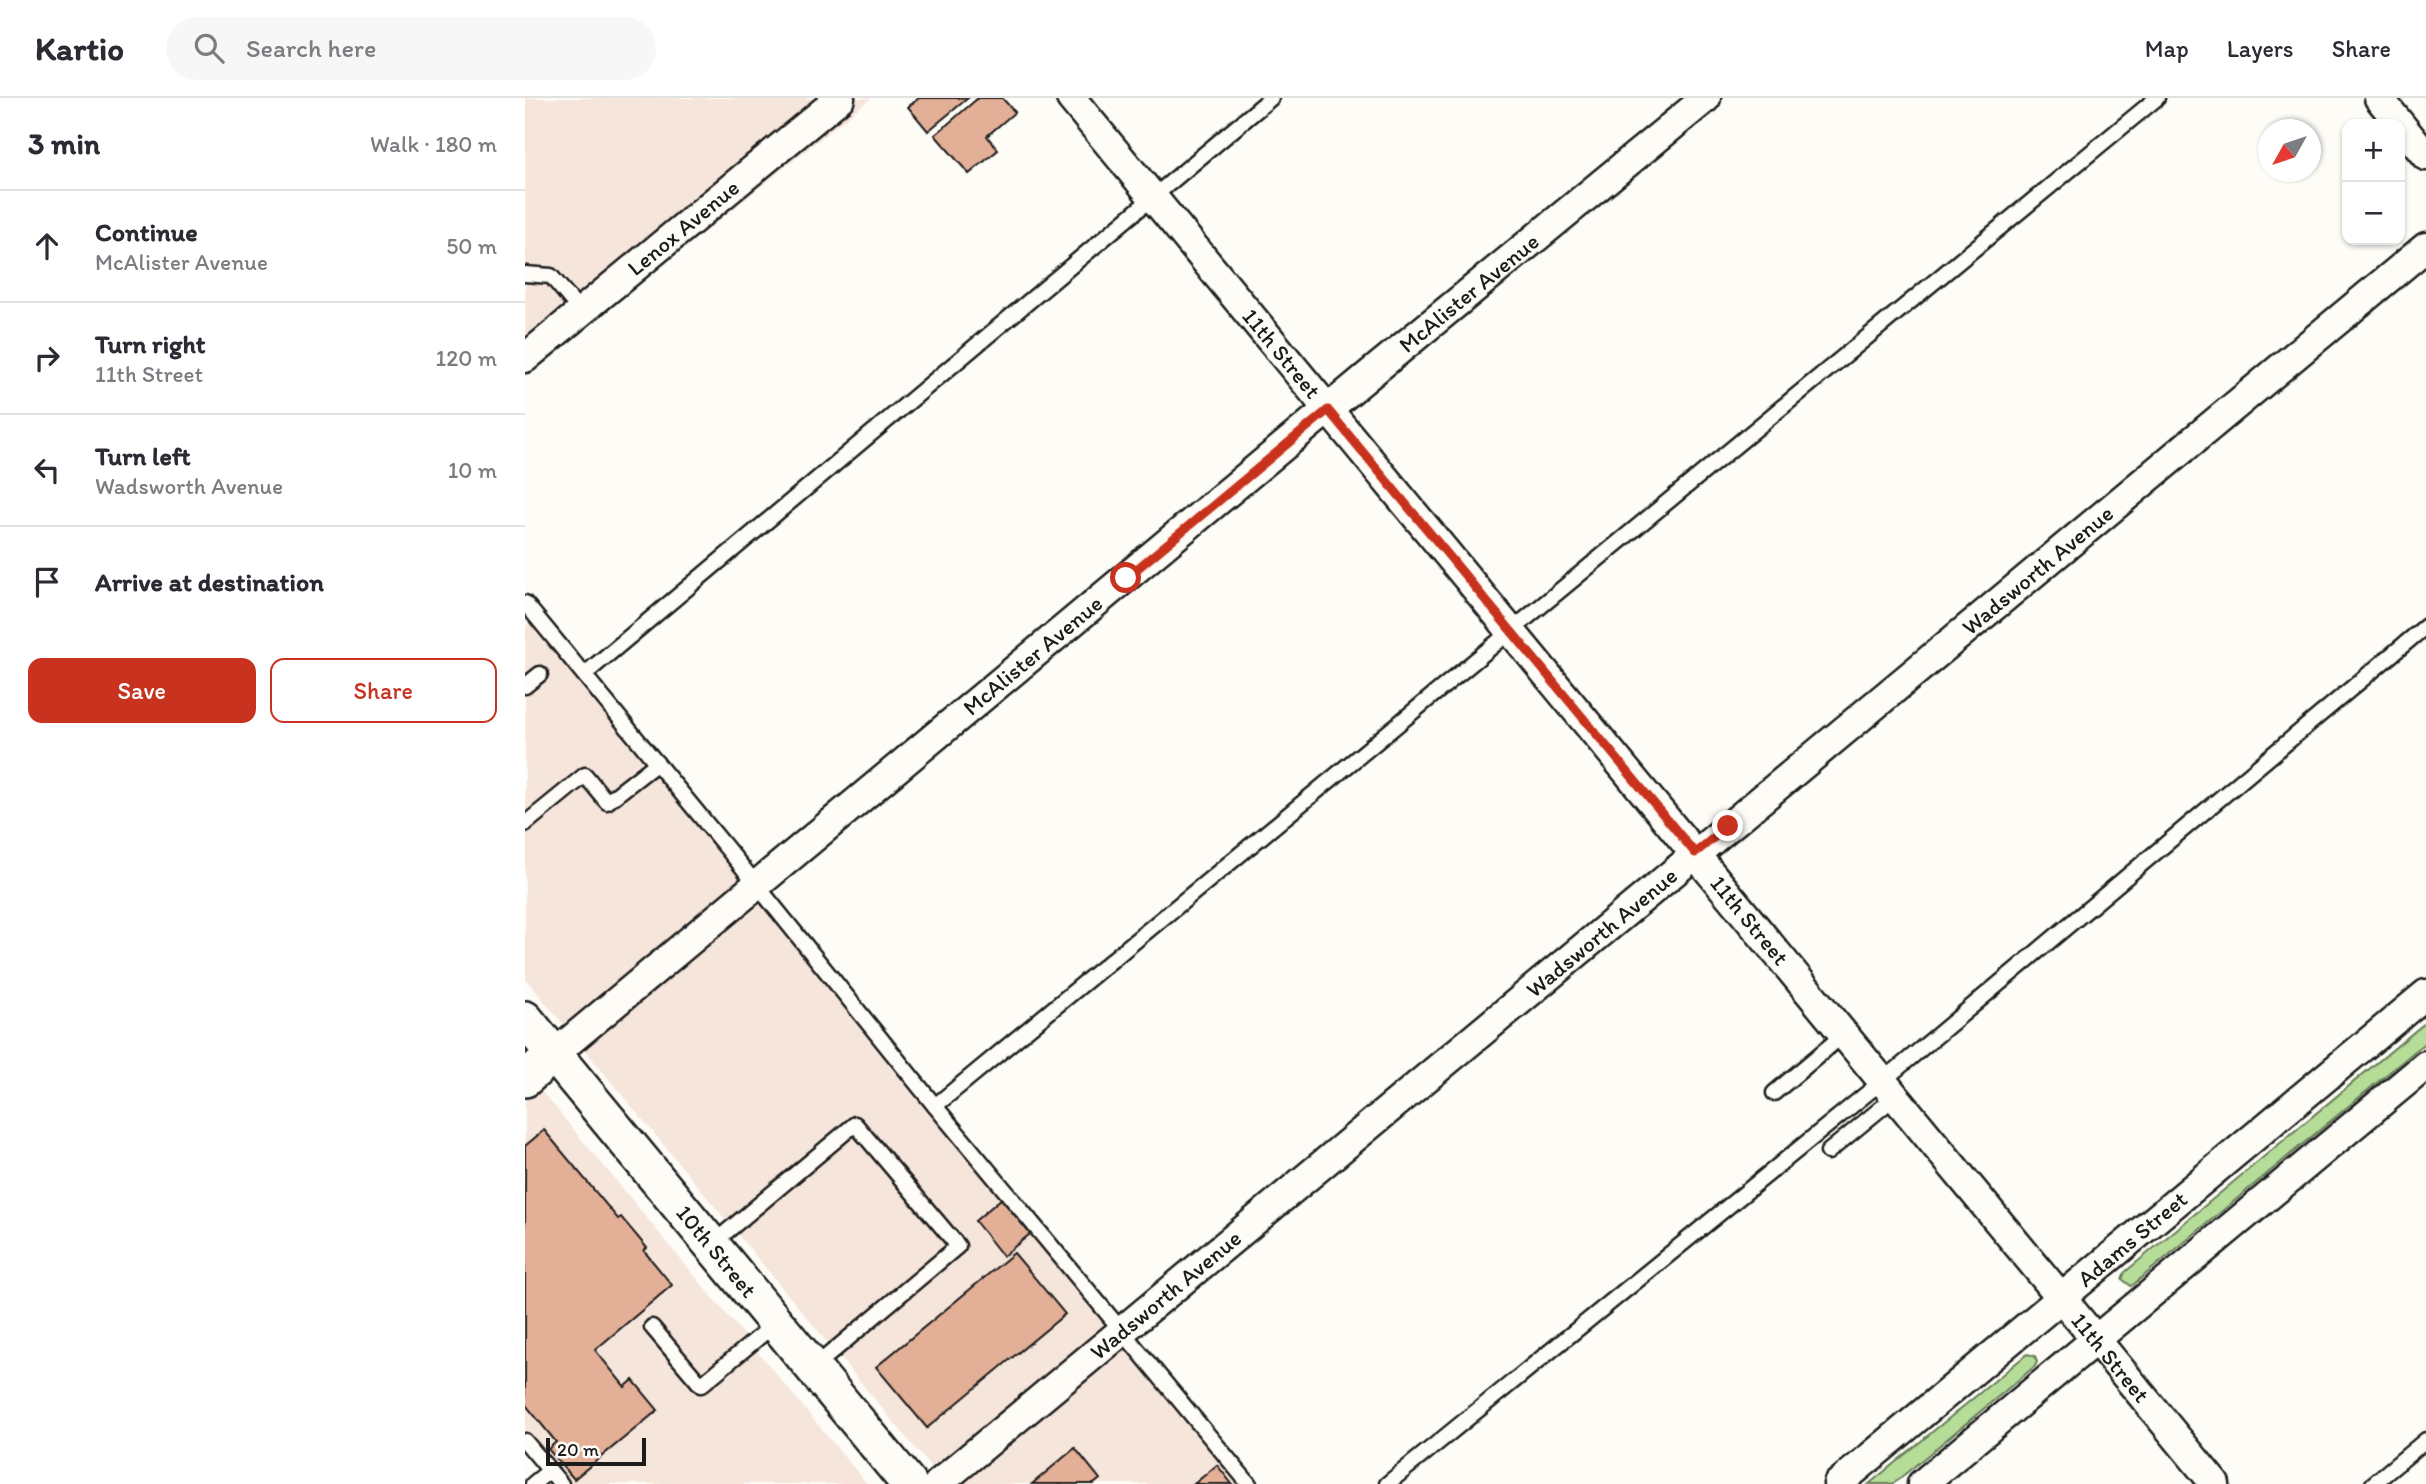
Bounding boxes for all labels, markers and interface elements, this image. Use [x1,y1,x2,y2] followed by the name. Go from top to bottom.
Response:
[166,17,656,80] search box
[35,29,124,68] text: Kartio
[190,29,228,67] icon: search
[246,32,376,64] text: Search here
[2145,34,2189,63] text: Map
[2227,34,2294,63] text: Layers
[2332,34,2391,63] text: Share
[2258,119,2321,182] north arrow
[2342,119,2405,245] map controls
[2342,119,2405,182] button: +
[28,125,100,162] text: 3 min
[370,130,497,158] text: Walk · 180 m
[622,173,745,282] street label: Lenox Avenue
[2342,182,2405,245] button: −
[95,216,198,248] text: Continue
[28,227,66,265] icon: ahead
[1393,227,1544,359] street label: McAlister Avenue
[446,232,497,260] text: 50 m
[95,248,268,276] text: McAlister Avenue
[1236,303,1327,404] street label: 11th Street
[95,328,206,360] text: Turn right
[28,339,66,377] icon: right
[436,344,497,372] text: 120 m
[95,360,203,388] text: 11th Street
[95,440,191,472] text: Turn left
[28,451,66,489] icon: left
[448,456,497,484] text: 10 m
[95,472,283,500] text: Wadsworth Avenue
[1956,499,2119,641] street label: Wadsworth Avenue
[1110,562,1141,593] route start
[28,563,66,601] icon: arrive
[95,566,324,598] text: Arrive at destination
[957,589,1108,721] street label: McAlister Avenue
[28,658,256,723] button: Save
[270,658,497,723] button: Share
[1712,810,1743,841] route end
[1520,861,1683,1003] street label: Wadsworth Avenue
[1704,869,1795,971] street label: 11th Street
[2072,1185,2193,1293] street label: Adams Street
[670,1199,763,1303] street label: 10th Street
[1084,1224,1247,1366] street label: Wadsworth Avenue
[2065,1307,2156,1408] street label: 11th Street
[546,1435,646,1467] scale bar
[557,1438,599,1461] text: 20 m

